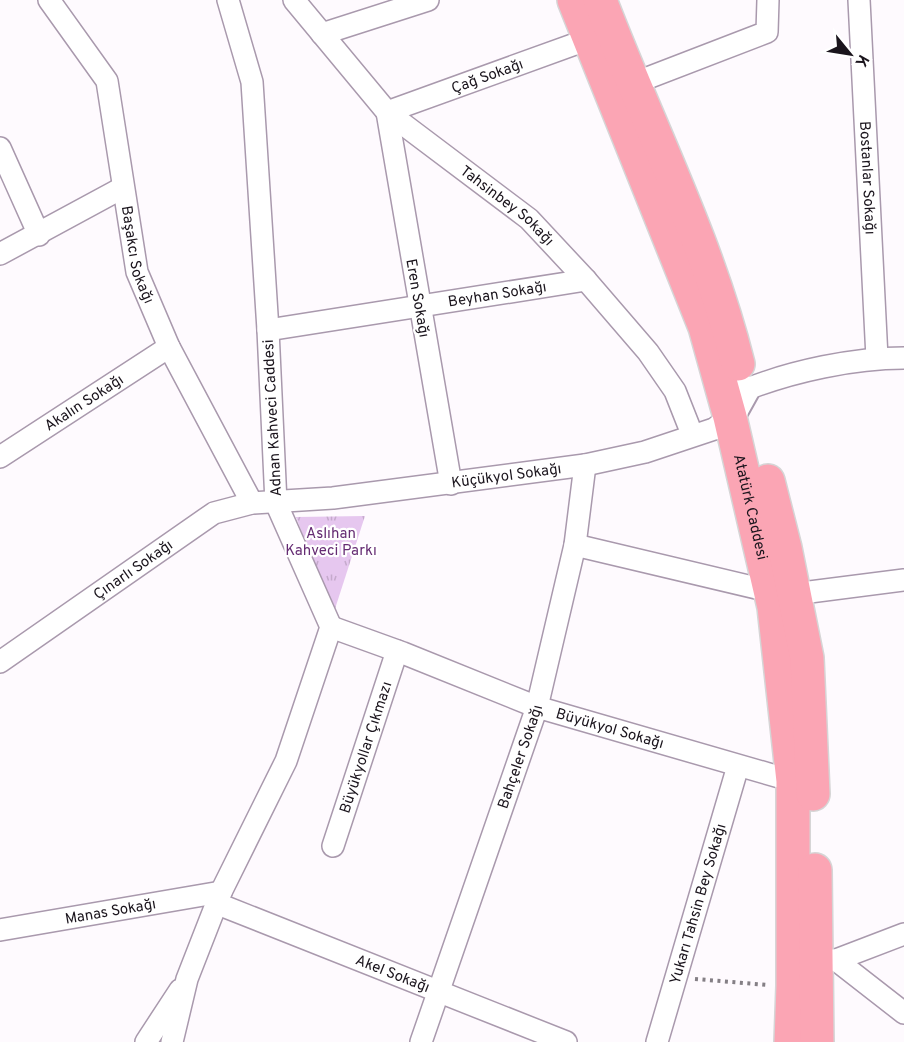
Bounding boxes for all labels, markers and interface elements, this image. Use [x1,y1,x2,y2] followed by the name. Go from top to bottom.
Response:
[820,24,880,84] north arrow
[850,51,873,70] text: K
[449,56,526,99] street label: Çağ Sokağı
[854,121,879,235] street label: Bostanlar Sokağı
[456,162,557,251] street label: Tahsinbey Sokağı
[116,204,157,307] street label: Başakcı Sokağı
[400,257,433,339] street label: Eren Sokağı
[447,278,548,313] street label: Beyhan Sokağı
[260,339,287,497] street label: Adnan Kahveci Caddesi
[41,371,128,436] street label: Akalın Sokağı
[728,452,771,562] street label: Atatürk Caddesi
[450,460,563,493] street label: Küçükyol Sokağı
[285,525,377,561] park label: Aslıhan Kahveci Parkı
[90,536,177,605] street label: Çınarlı Sokağı
[336,679,397,816] street label: Büyükyollar Çıkmazı
[494,703,548,812] street label: Bahçeler Sokağı
[553,705,666,754] street label: Büyükyol Sokağı
[666,822,732,987] street label: Yukarı Tahsin Bey Sokağı
[64,895,158,930] street label: Manas Sokağı
[352,951,432,998] street label: Akel Sokağı

